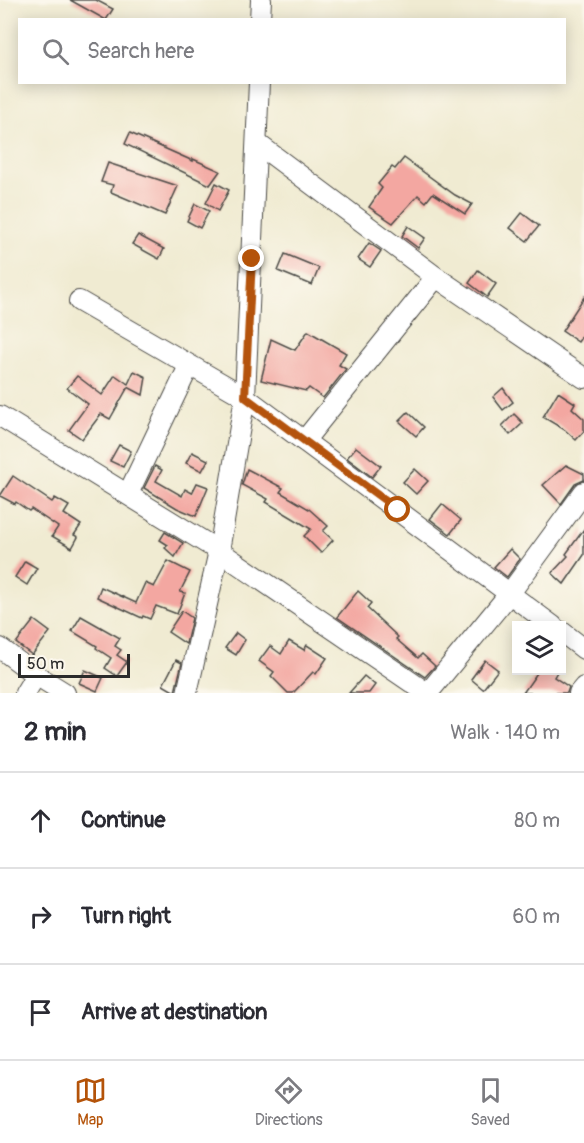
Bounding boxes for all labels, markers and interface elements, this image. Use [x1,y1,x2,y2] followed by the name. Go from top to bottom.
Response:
[18,18,566,84] search box
[39,35,72,68] icon: search
[87,37,194,65] text: Search here
[238,245,264,271] route end
[384,496,410,522] route start
[512,621,566,675] map controls
[512,621,566,675] button: layers
[18,651,130,678] scale bar
[27,654,64,674] text: 50 m
[24,716,86,748] text: 2 min
[450,720,560,745] text: Walk · 140 m
[24,804,57,837] icon: ahead
[81,806,165,834] text: Continue
[514,808,560,833] text: 80 m
[24,900,57,933] icon: right
[81,902,171,930] text: Turn right
[513,904,560,929] text: 60 m
[24,996,57,1029] icon: arrive
[81,998,267,1026] text: Arrive at destination
[74,1074,107,1130] tab: Map
[255,1074,323,1130] tab: Directions
[470,1074,510,1130] tab: Saved

